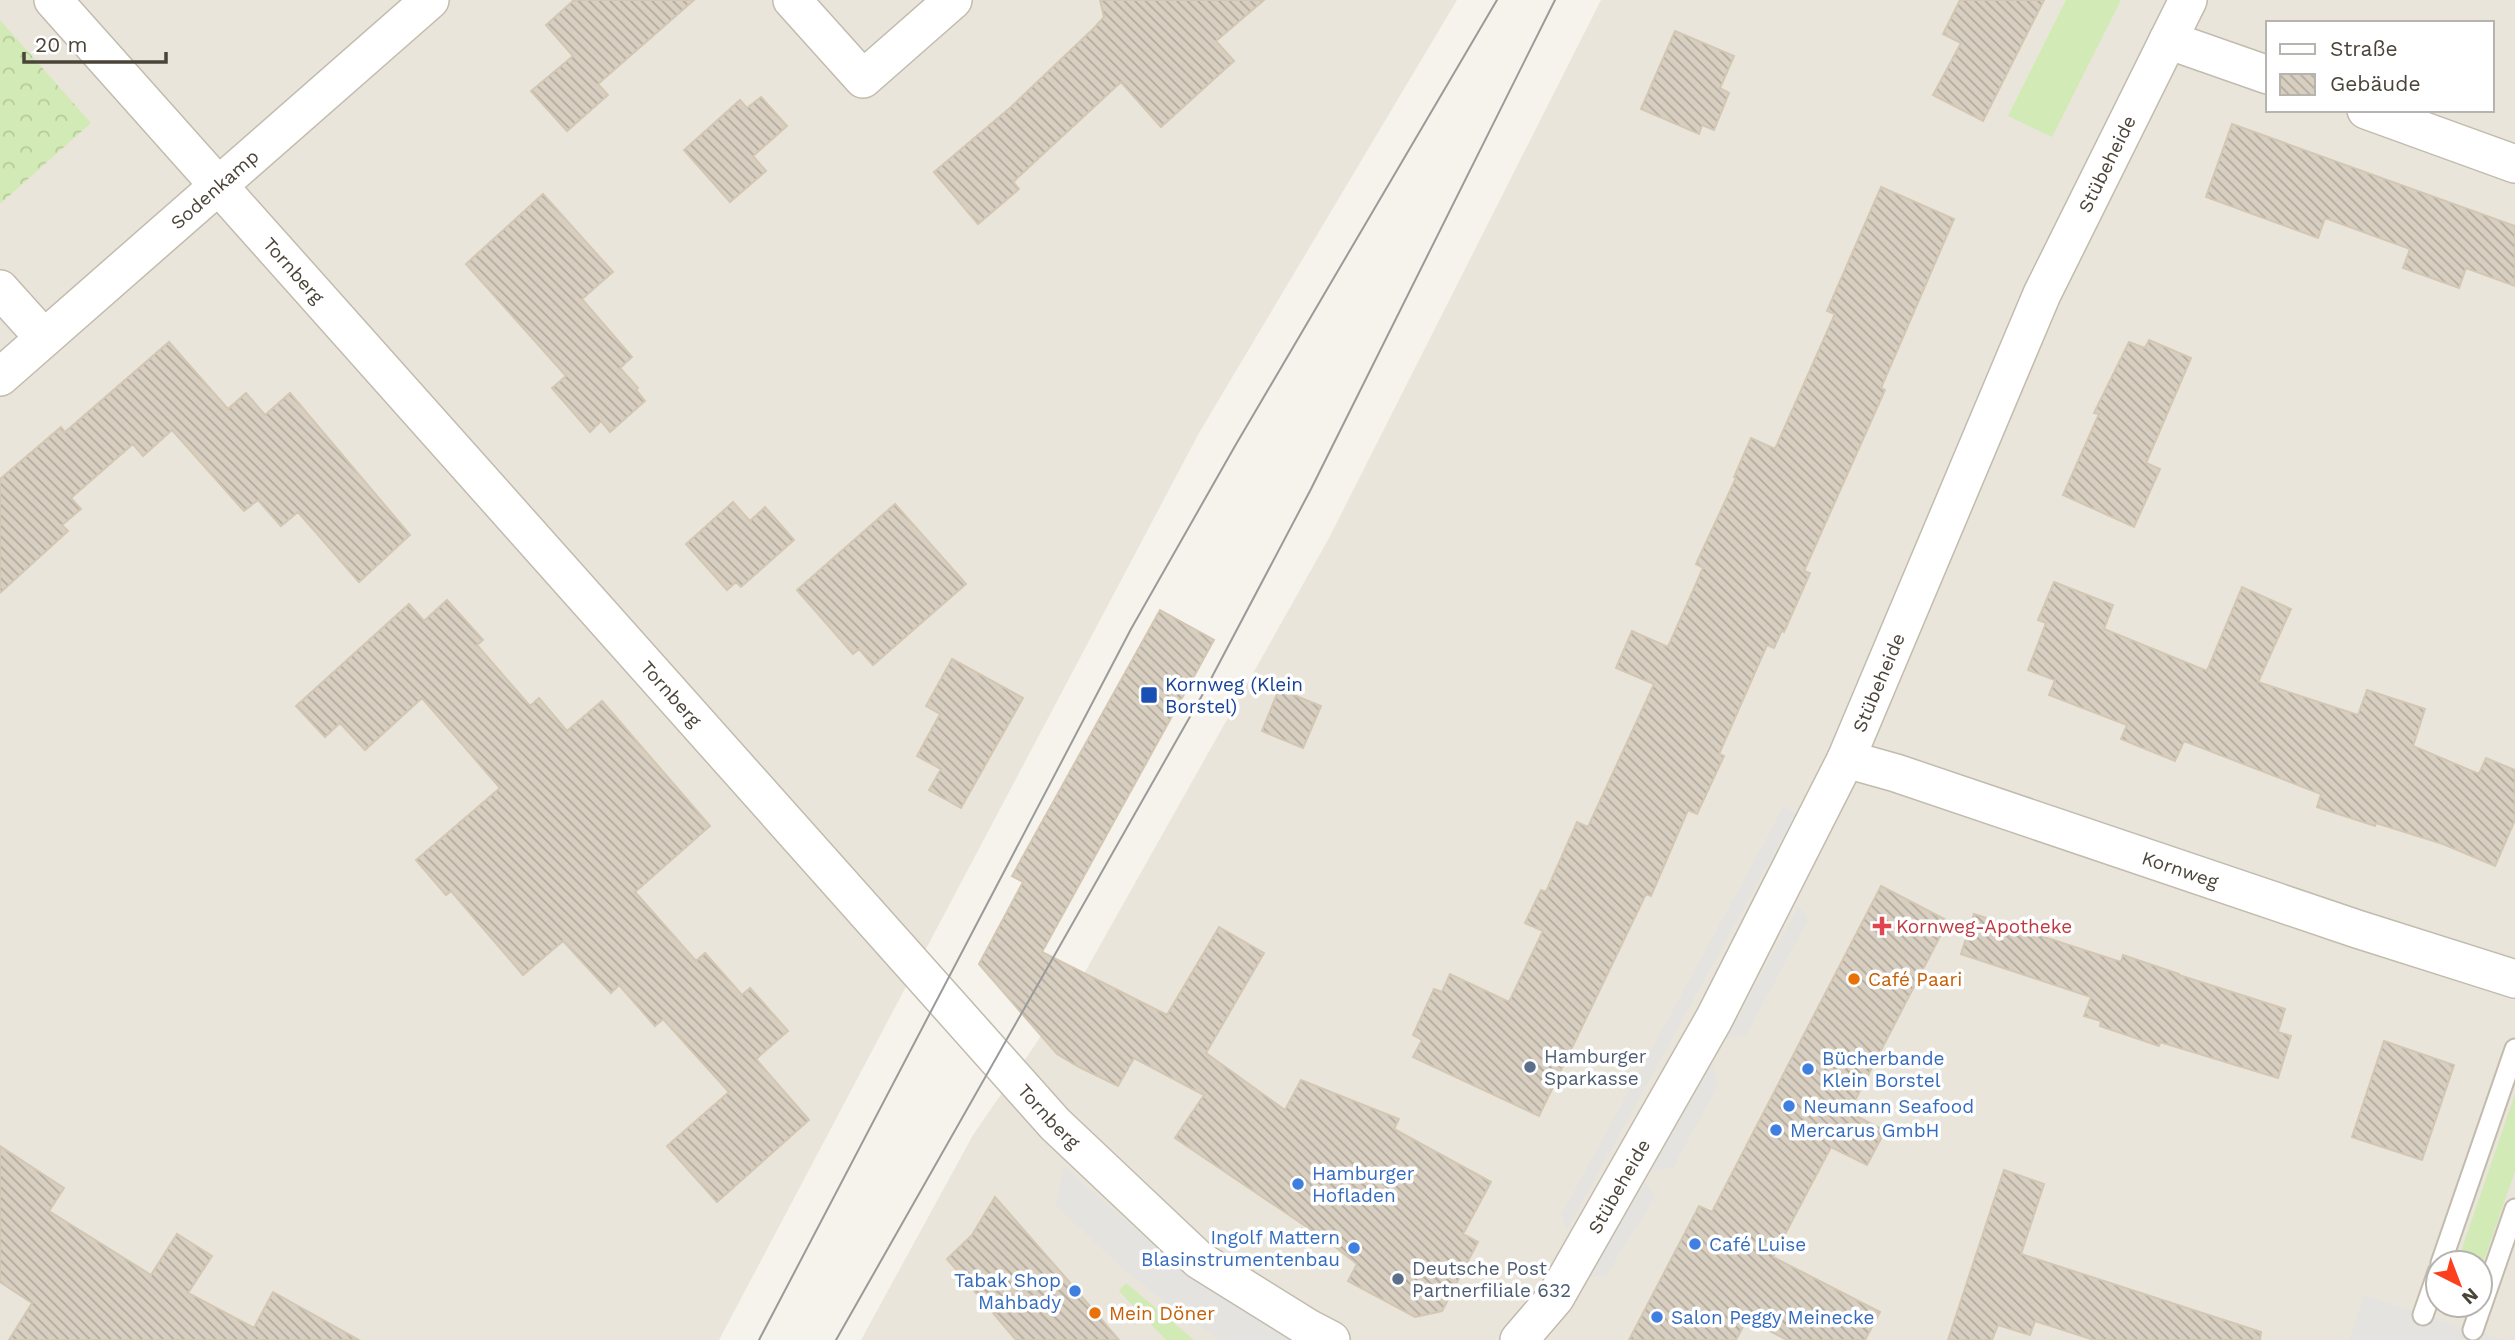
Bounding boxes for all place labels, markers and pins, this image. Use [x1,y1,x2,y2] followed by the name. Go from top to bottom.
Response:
[1165,673,1303,718] place label: Kornweg (Klein Borstel)
[1139,685,1159,705] marker: Kornweg (Klein Borstel)
[1896,915,2072,938] place label: Kornweg-Apotheke
[1874,918,1890,934] marker: Kornweg-Apotheke
[1868,968,1962,991] place label: Café Paari
[1846,971,1862,987] marker: Café Paari
[1544,1045,1647,1090] place label: Hamburger Sparkasse
[1822,1047,1945,1092] place label: Bücherbande Klein Borstel
[1522,1059,1538,1075] marker: Hamburger Sparkasse
[1800,1061,1816,1077] marker: Bücherbande Klein Borstel
[1803,1095,1974,1118] place label: Neumann Seafood
[1781,1098,1797,1114] marker: Neumann Seafood
[1790,1119,1939,1142] place label: Mercarus GmbH
[1768,1122,1784,1138] marker: Mercarus GmbH
[1312,1162,1415,1207] place label: Hamburger Hofladen
[1290,1176,1306,1192] marker: Hamburger Hofladen
[1141,1226,1340,1271] place label: Ingolf Mattern Blasinstrumentenbau
[1709,1233,1806,1256] place label: Café Luise
[1687,1236,1703,1252] marker: Café Luise
[1346,1240,1362,1256] marker: Ingolf Mattern Blasinstrumentenbau
[1412,1257,1571,1302] place label: Deutsche Post Partnerfiliale 632
[954,1269,1061,1314] place label: Tabak Shop Mahbady
[1390,1271,1406,1287] marker: Deutsche Post Partnerfiliale 632
[1067,1283,1083,1299] marker: Tabak Shop Mahbady
[1109,1302,1215,1325] place label: Mein Döner
[1087,1305,1103,1321] marker: Mein Döner
[1671,1306,1874,1329] place label: Salon Peggy Meinecke
[1649,1309,1665,1325] marker: Salon Peggy Meinecke

